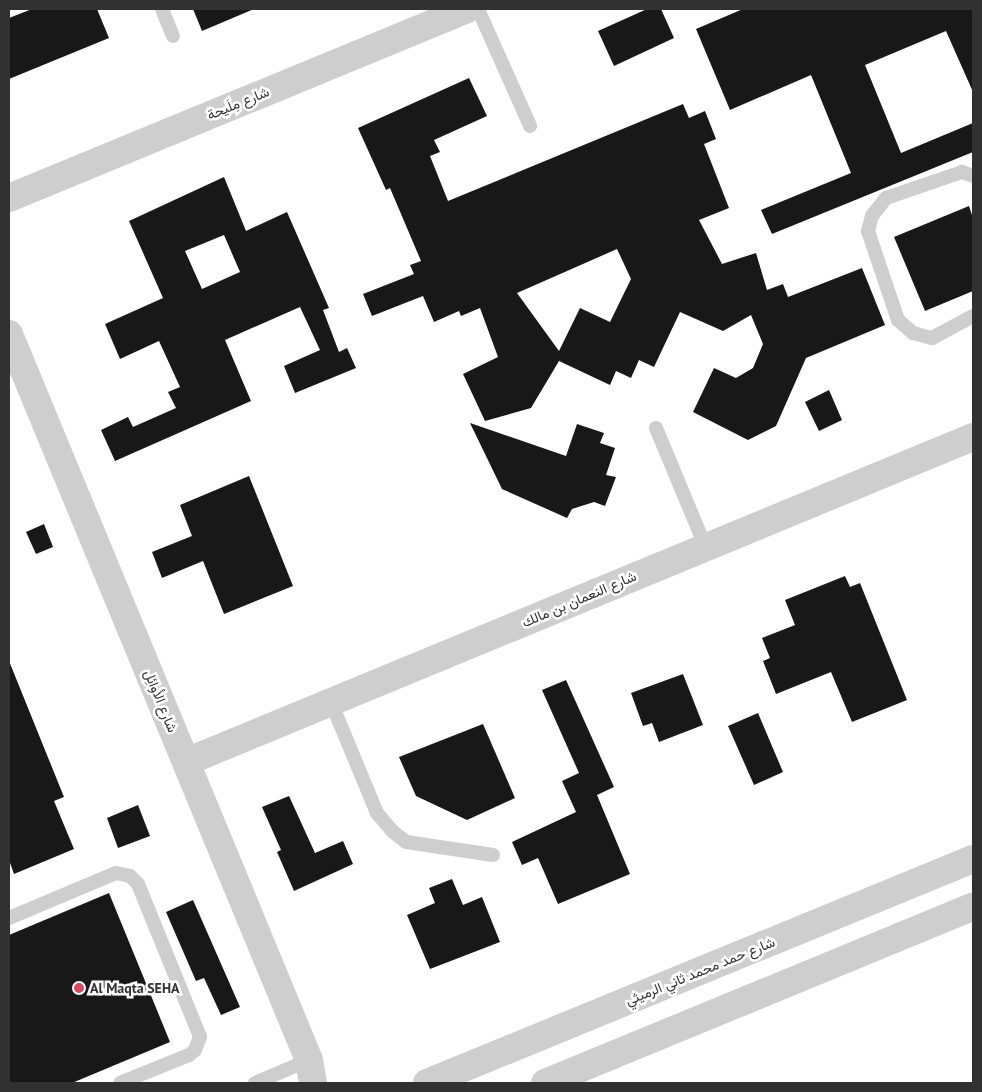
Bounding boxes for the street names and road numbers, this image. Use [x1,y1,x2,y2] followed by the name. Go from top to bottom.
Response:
[204,83,272,123] street label: شارع مِلَيحة
[519,567,639,631] street label: شارع النعمان بن مالك
[141,667,181,735] street label: شارع الأوائِل
[623,933,777,1009] street label: شارع حمد محمد ثاني الرميثي

